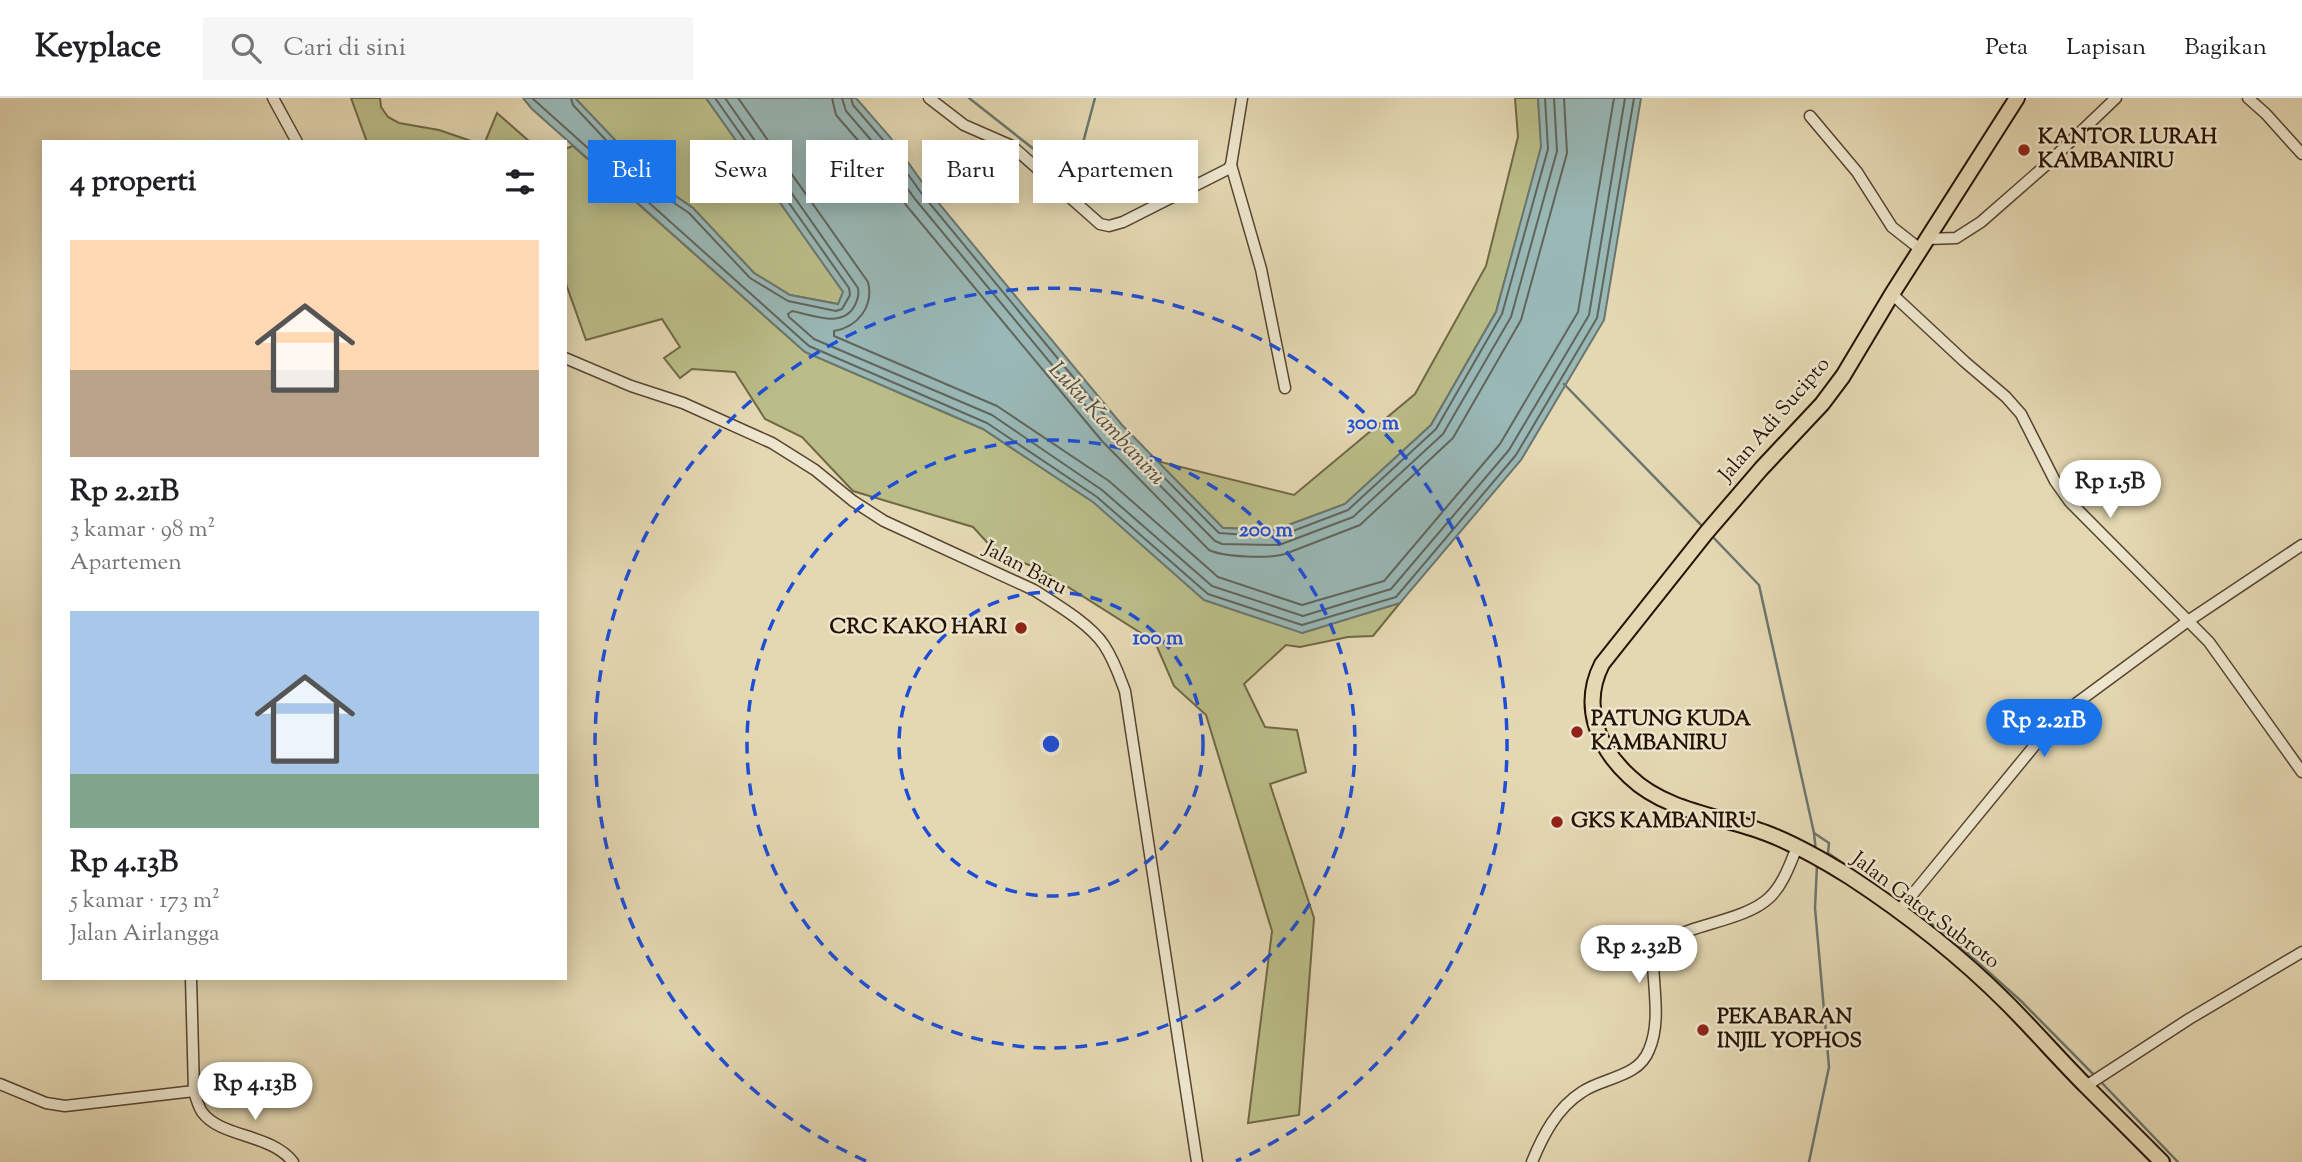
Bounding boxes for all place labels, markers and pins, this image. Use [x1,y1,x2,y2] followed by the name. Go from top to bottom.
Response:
[2038,123,2218,177] place label: KANTOR LURAH KAMBANIRU
[2016,142,2032,158] marker: KANTOR LURAH KAMBANIRU
[2045,460,2175,520] pin: Rp 1.5B
[830,613,1007,643] place label: CRC KAKO HARI
[1013,620,1029,636] marker: CRC KAKO HARI
[1972,700,2116,759] pin: Rp 2.21B
[1591,705,1752,759] place label: PATUNG KUDA KAMBANIRU
[1569,724,1585,740] marker: PATUNG KUDA KAMBANIRU
[1039,732,1063,756] centre of rings
[1571,807,1757,837] place label: GKS KAMBANIRU
[1549,814,1565,830] marker: GKS KAMBANIRU
[1567,926,1711,985] pin: Rp 2.32B
[1717,1003,1862,1057] place label: PEKABARAN INJIL YOPHOS
[1695,1022,1711,1038] marker: PEKABARAN INJIL YOPHOS
[183,1062,327,1122] pin: Rp 4.13B

